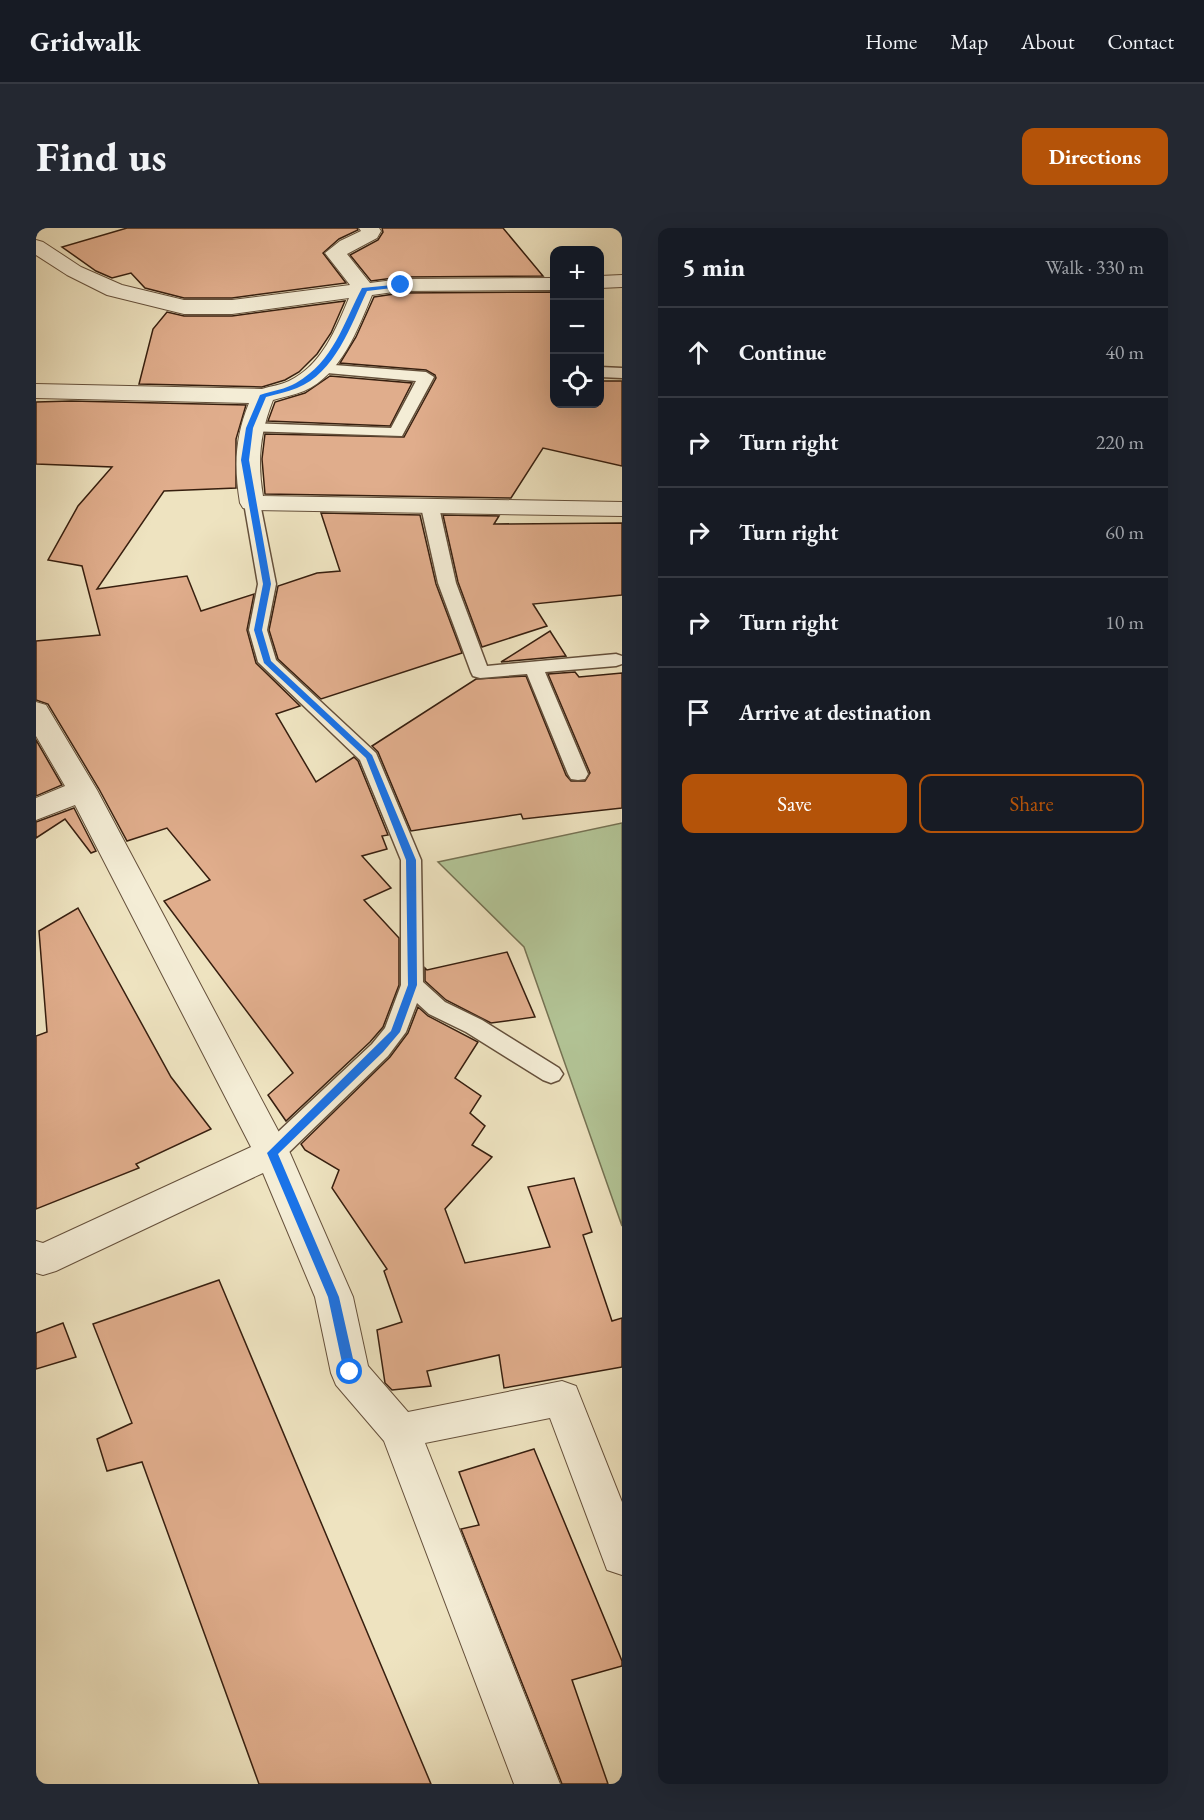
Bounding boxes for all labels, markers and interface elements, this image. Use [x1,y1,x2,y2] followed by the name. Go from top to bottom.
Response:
[30,23,141,59] text: Gridwalk
[865,28,917,55] text: Home
[950,28,988,55] text: Map
[1021,28,1074,55] text: About
[1107,28,1174,55] text: Contact
[1022,128,1168,185] button: Directions
[36,129,167,184] text: Find us
[550,246,604,408] map controls
[550,246,604,300] button: +
[682,250,745,284] text: 5 min
[1045,254,1144,280] text: Walk · 330 m
[387,271,413,297] route end
[550,300,604,354] button: −
[682,336,715,369] icon: ahead
[739,338,826,367] text: Continue
[1105,339,1144,365] text: 40 m
[550,354,604,408] button: locate
[682,426,715,459] icon: right
[739,428,838,457] text: Turn right
[1096,429,1144,455] text: 220 m
[682,516,715,549] icon: right
[739,518,838,547] text: Turn right
[1105,519,1144,545] text: 60 m
[682,606,715,639] icon: right
[739,608,838,637] text: Turn right
[1105,609,1144,635] text: 10 m
[682,696,715,729] icon: arrive
[739,698,931,727] text: Arrive at destination
[682,774,907,833] button: Save
[919,774,1144,833] button: Share
[336,1358,362,1384] route start

